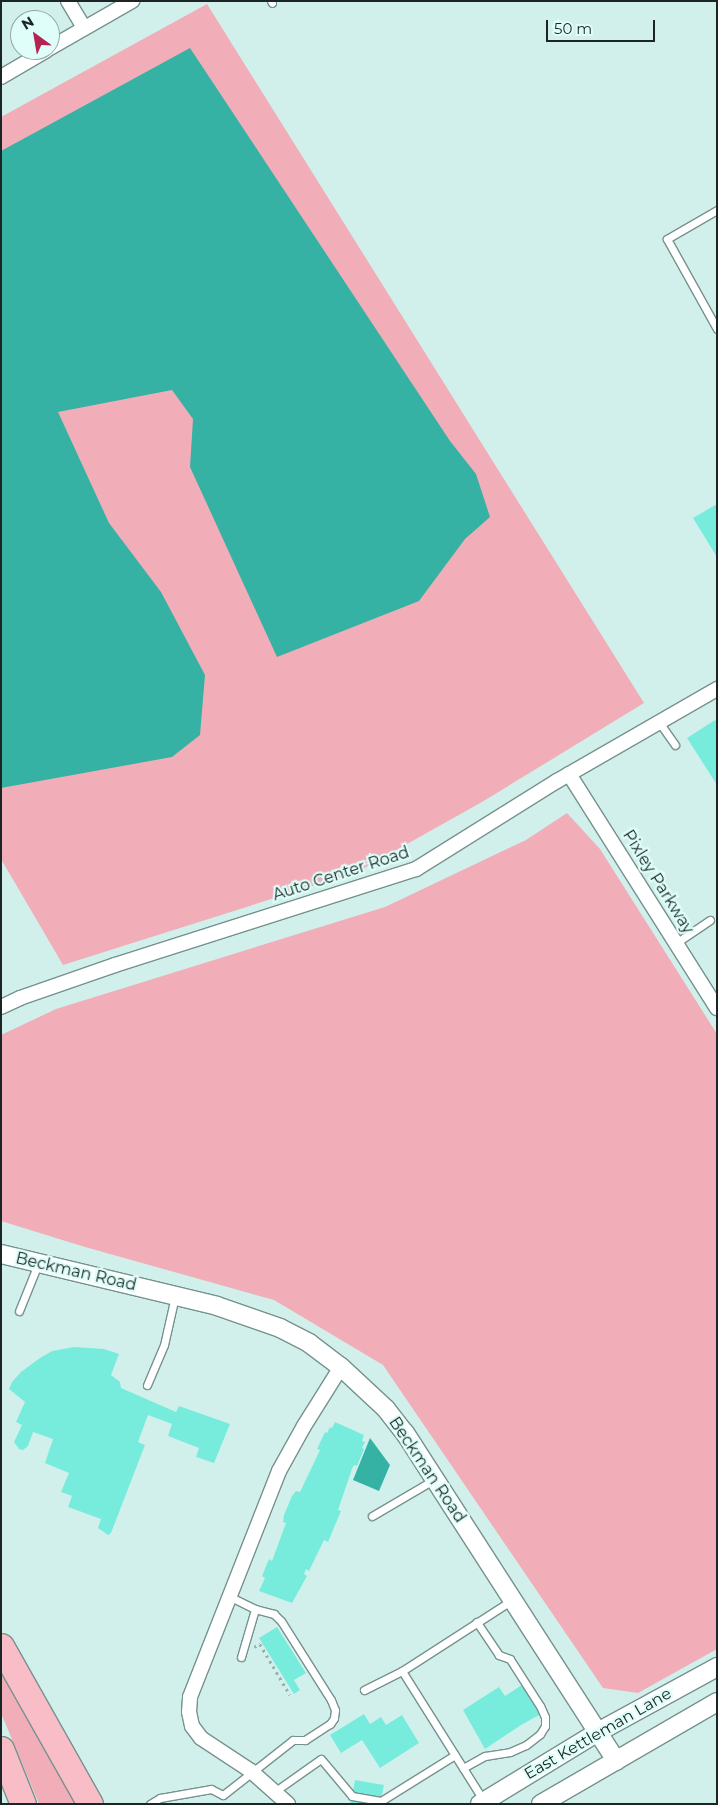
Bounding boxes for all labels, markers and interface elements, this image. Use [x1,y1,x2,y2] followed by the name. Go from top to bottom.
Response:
[10,10,60,60] north arrow
[548,10,657,42] scale bar
[18,12,37,34] text: N
[554,19,592,38] text: 50 m
[618,827,698,937] street label: Pixley Parkway
[270,843,412,905] street label: Auto Center Road
[14,1249,138,1295] street label: Beckman Road
[385,1414,469,1526] street label: Beckman Road
[521,1684,675,1784] street label: East Kettleman Lane

